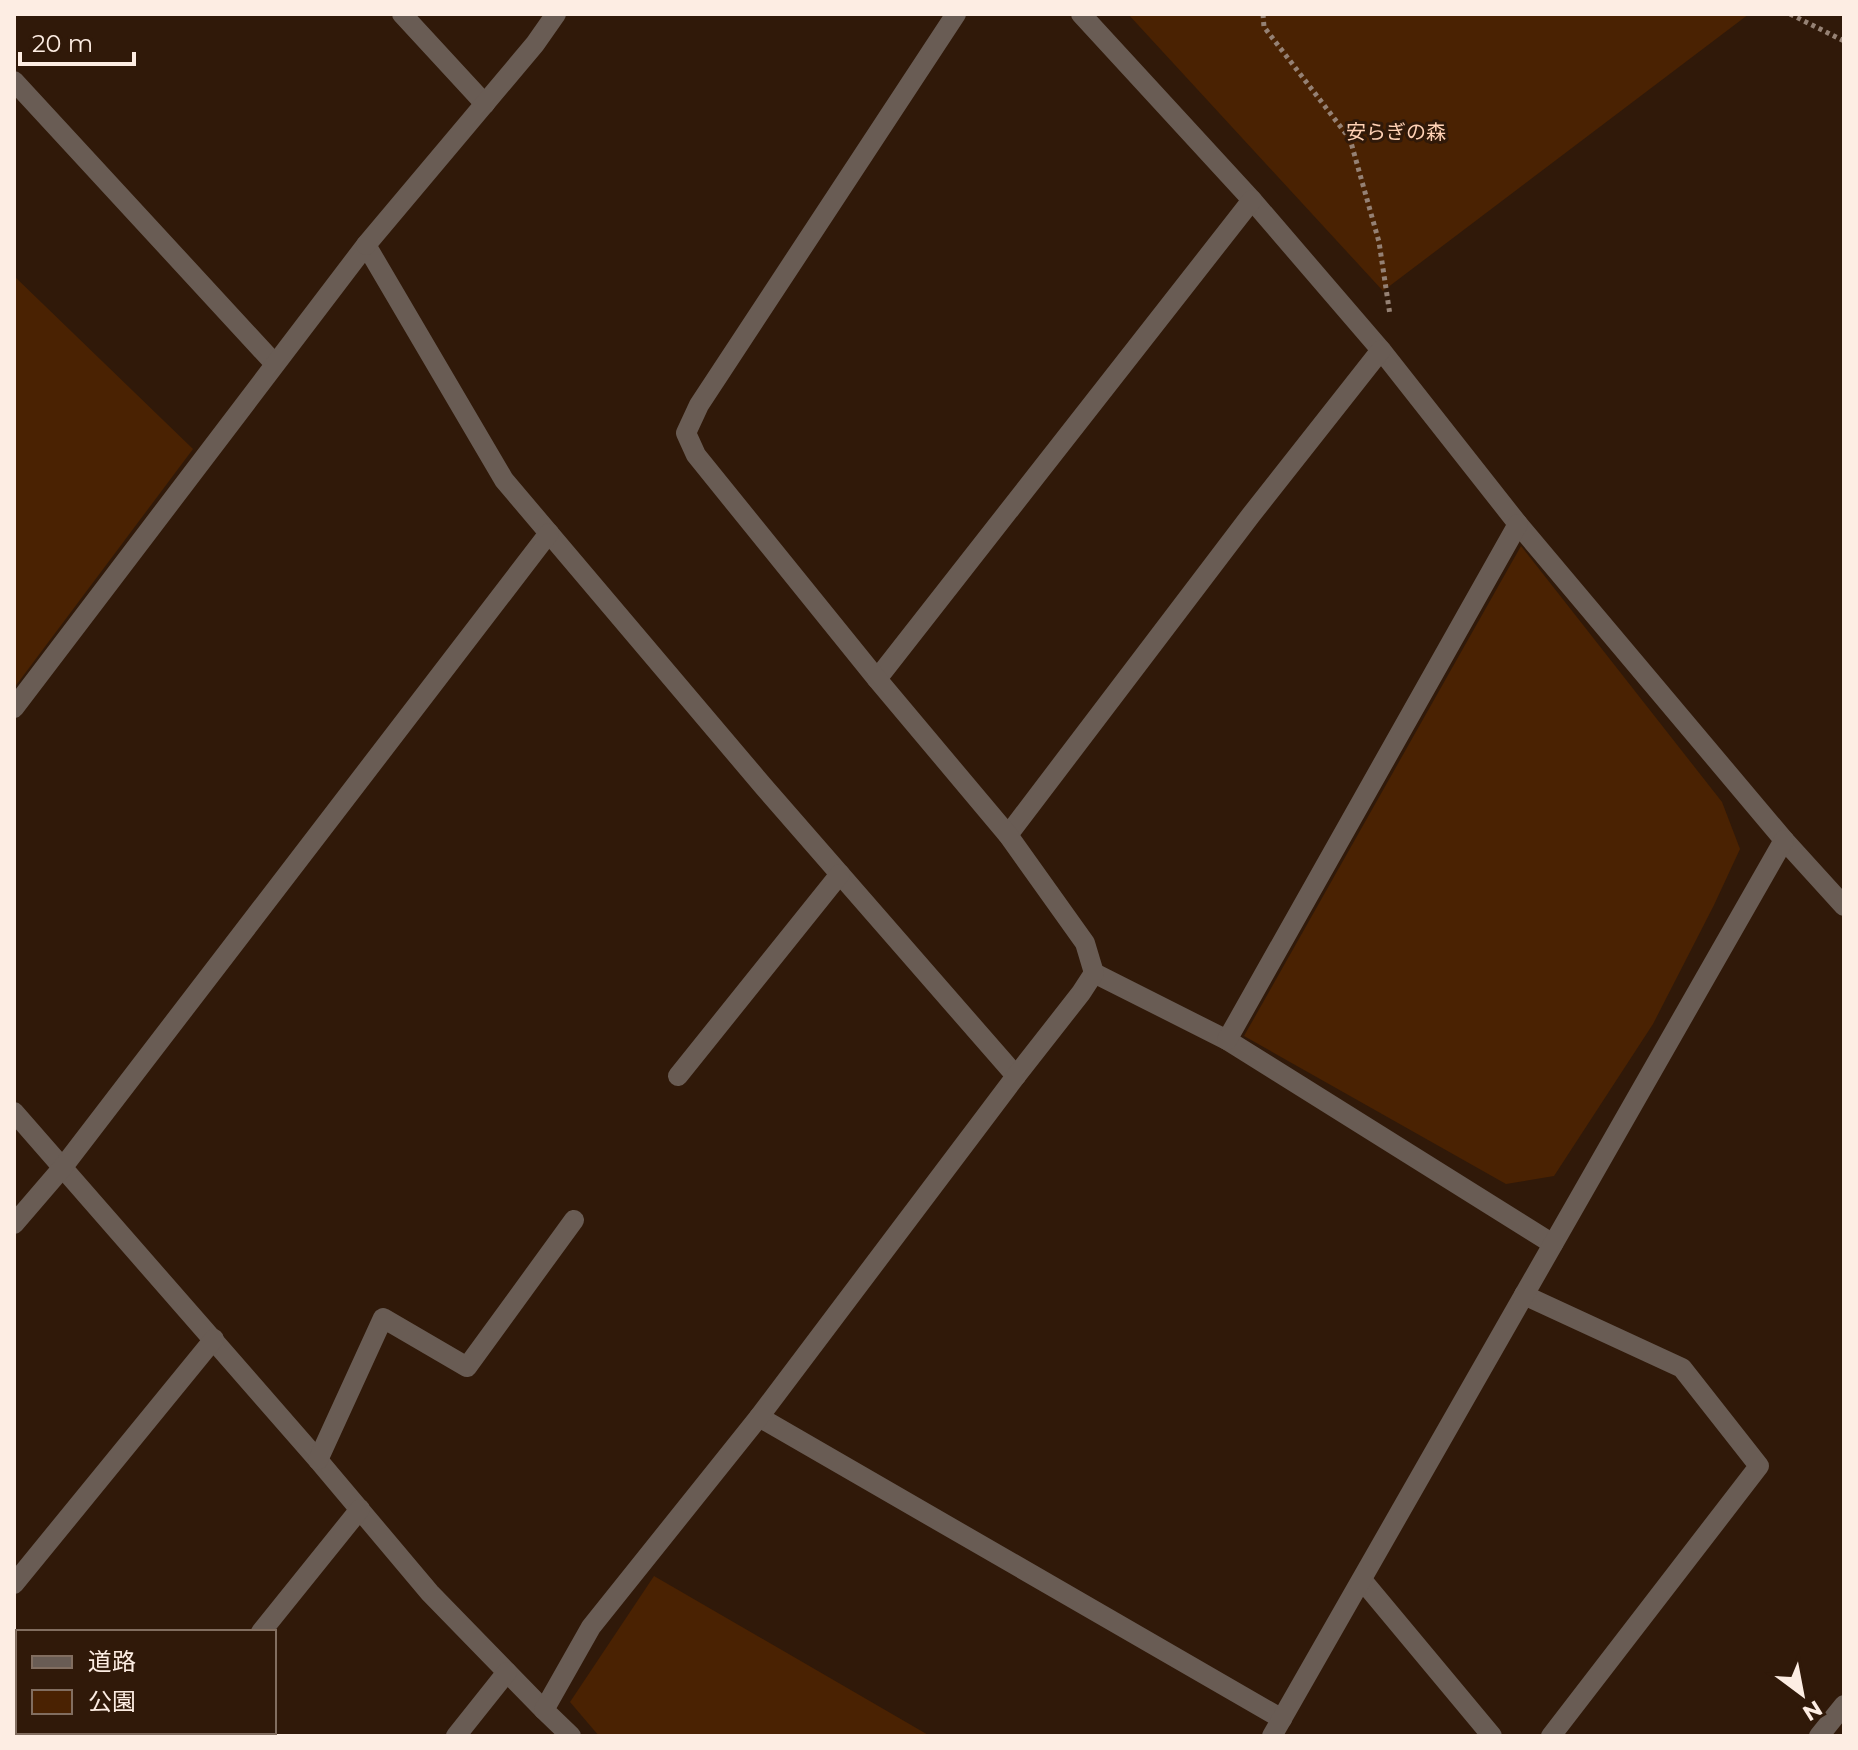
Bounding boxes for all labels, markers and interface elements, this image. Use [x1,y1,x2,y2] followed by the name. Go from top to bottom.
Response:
[20,16,134,66] scale bar
[32,29,93,58] text: 20 m
[1346,120,1446,144] park label: 安らぎの森
[16,1630,276,1734] legend
[88,1647,136,1676] text: 道路
[1762,1654,1842,1734] north arrow
[88,1687,136,1716] text: 公園
[1798,1694,1827,1727] text: N

